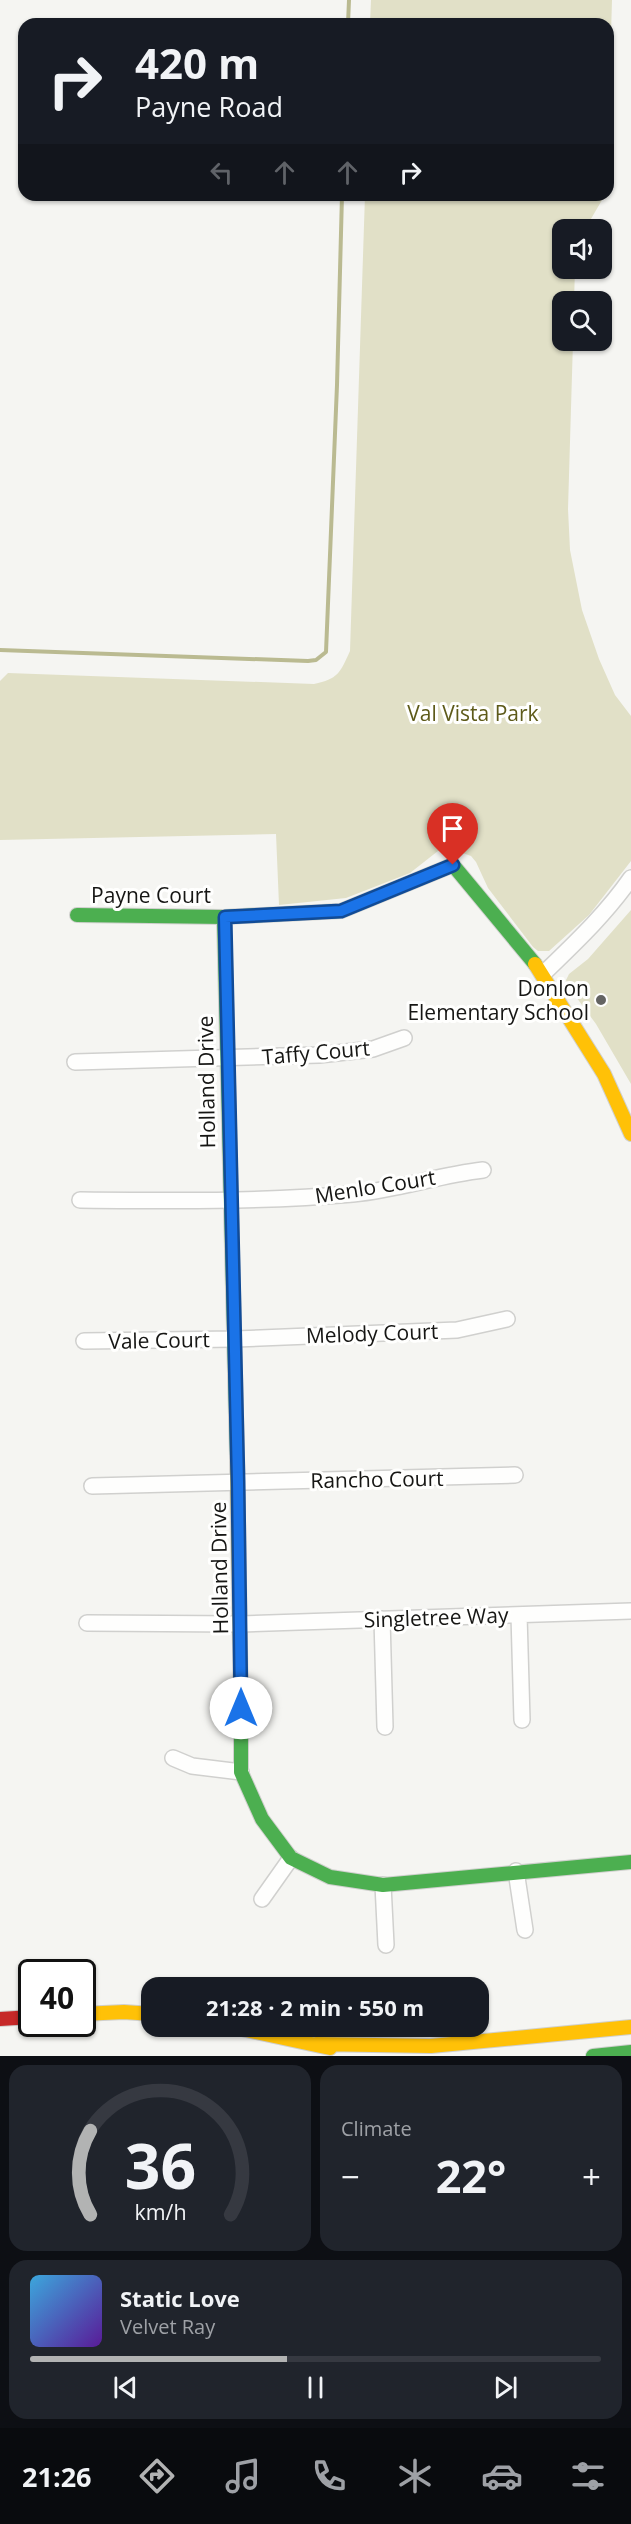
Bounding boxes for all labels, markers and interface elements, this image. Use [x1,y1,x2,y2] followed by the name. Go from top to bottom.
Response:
[135,34,259,91] text: 420 m
[36,42,114,120] icon: right
[135,88,283,125] text: Payne Road
[205,156,238,189] icon: left
[268,156,301,189] icon: ahead
[331,156,364,189] icon: ahead
[394,156,427,189] icon: right
[552,219,612,351] map controls
[552,219,612,279] button: sound
[552,291,612,351] button: search
[407,699,539,727] park label: Val Vista Park
[427,803,478,865] pin
[436,812,469,845] icon: arrive
[91,881,211,909] street label: Payne Court
[407,974,589,1026] place label: Donlon Elementary School
[594,993,608,1007] marker: Donlon Elementary School
[191,1015,221,1149] street label: Holland Drive
[261,1033,371,1071] street label: Taffy Court
[313,1163,437,1209] street label: Menlo Court
[305,1317,439,1349] street label: Melody Court
[108,1325,210,1355] street label: Vale Court
[310,1464,444,1494] street label: Rancho Court
[204,1501,234,1635] street label: Holland Drive
[363,1600,509,1634] street label: Singletree Way
[209,1676,273,1740] position arrow
[18,1959,96,2037] speed limit sign: 40
[206,1992,424,2022] text: 21:28 · 2 min · 550 m
[341,2115,412,2142] text: Climate
[124,2122,196,2207] text: 36
[436,2145,506,2206] text: 22°
[341,2154,360,2199] text: −
[582,2154,601,2199] text: +
[134,2197,186,2226] text: km/h
[120,2283,240,2313] text: Static Love
[120,2313,215,2340] text: Velvet Ray
[109,2371,142,2404] icon: previous
[299,2371,332,2404] icon: pause
[489,2371,522,2404] icon: next
[136,2455,178,2497] icon: directions
[222,2455,264,2497] icon: music
[308,2455,350,2497] icon: phone
[394,2455,436,2497] icon: climate
[481,2455,523,2497] icon: car
[567,2455,609,2497] icon: filters
[22,2458,92,2495] text: 21:26

